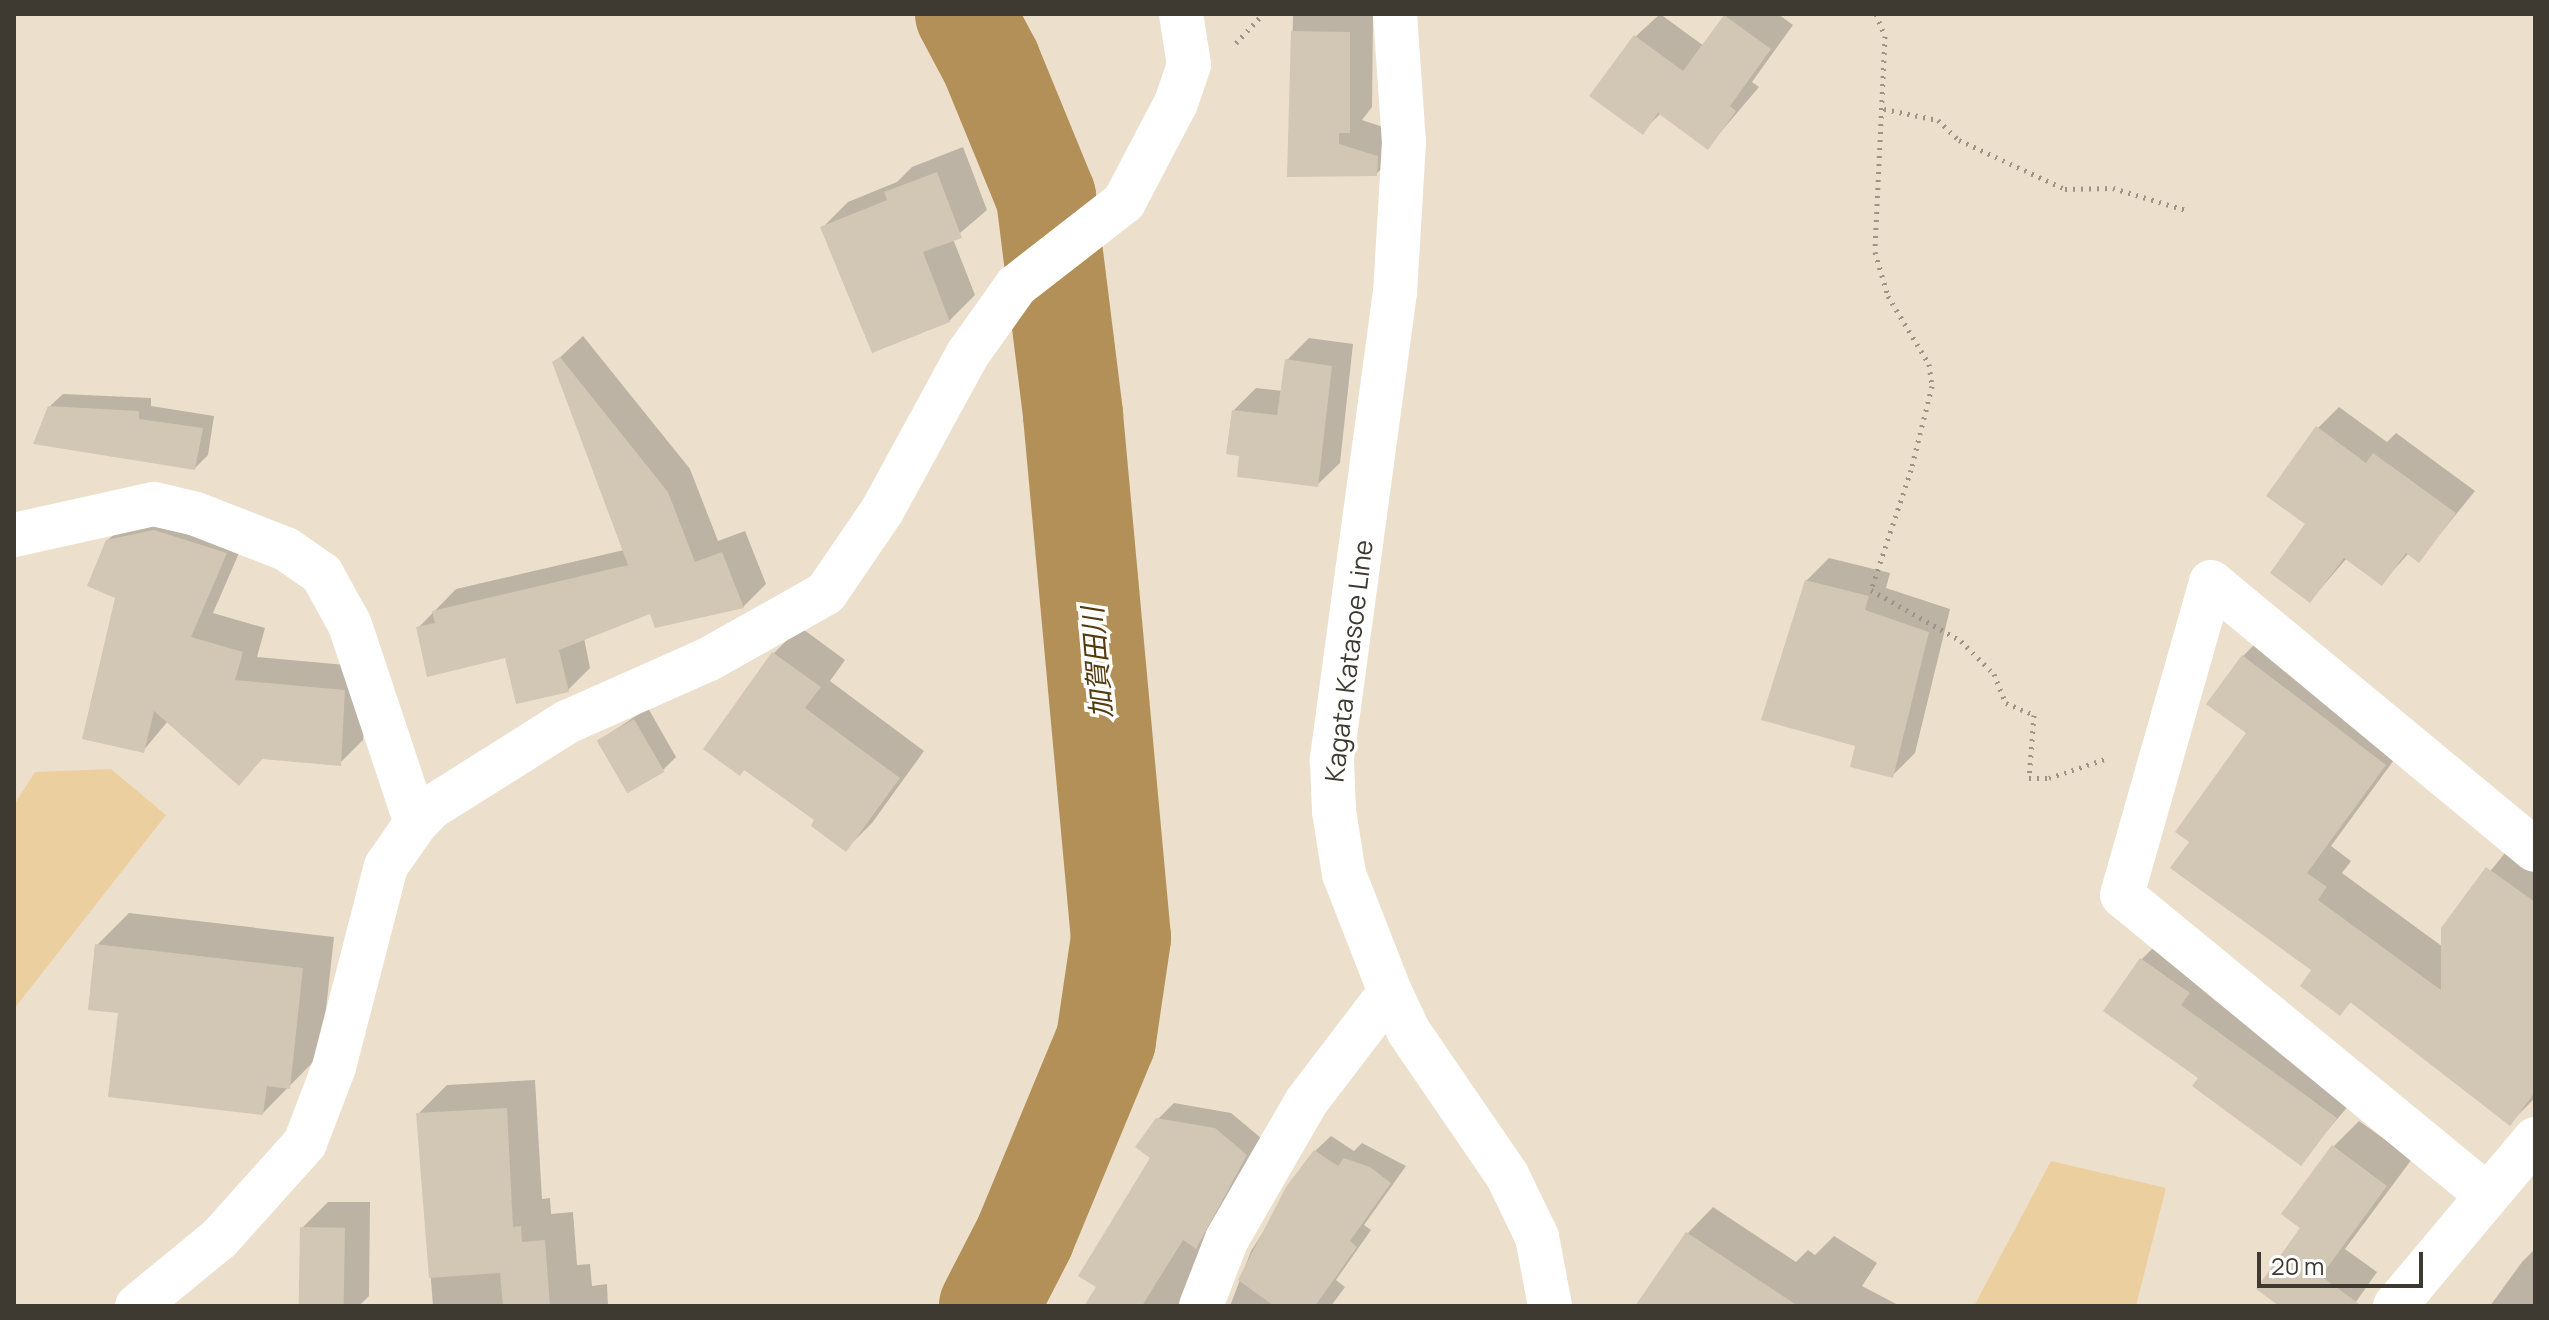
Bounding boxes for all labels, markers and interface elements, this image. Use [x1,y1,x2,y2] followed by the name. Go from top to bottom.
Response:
[1319,538,1379,784] street label: Kagata Katasoe Line
[1074,606,1118,720] water label: 加賀田川
[2261,1236,2427,1286] scale bar
[2271,1249,2324,1282] text: 20 m

